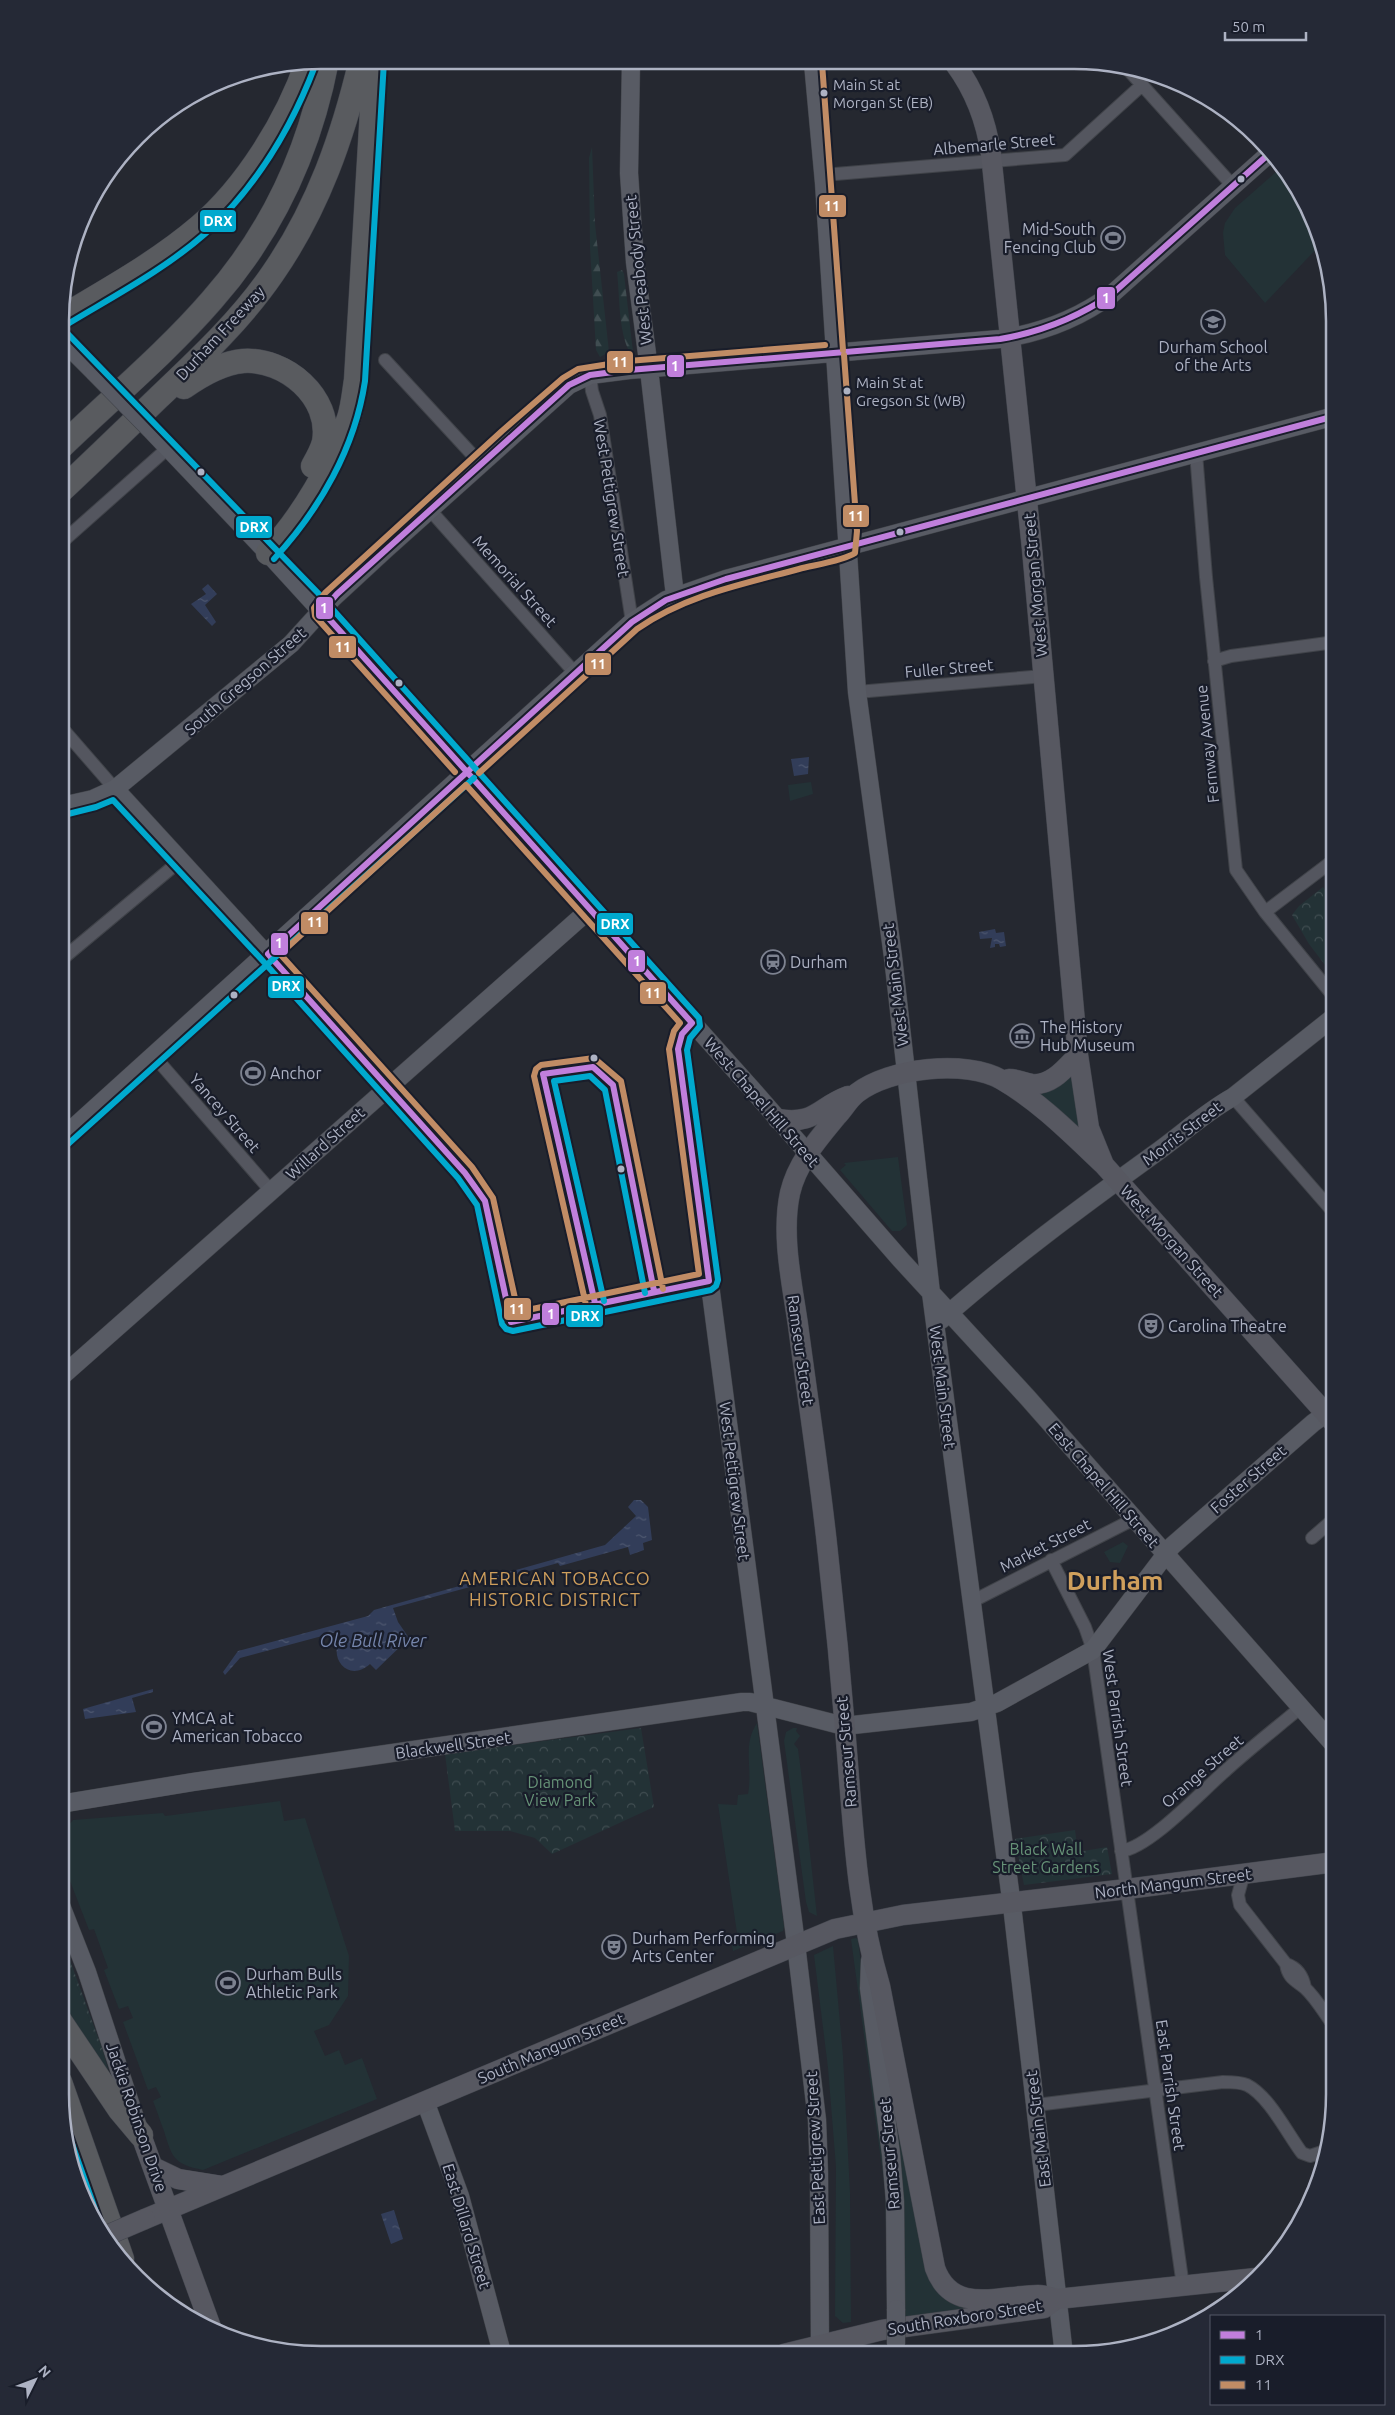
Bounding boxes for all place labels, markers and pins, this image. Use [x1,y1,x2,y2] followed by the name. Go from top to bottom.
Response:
[833,76,933,111] place label: Main St at Morgan St (EB)
[819,88,829,98] marker: Main St at Morgan St (EB)
[1236,174,1246,184] unlabelled marker
[1004,220,1096,256] place label: Mid-South Fencing Club
[1100,225,1126,251] sports icon: Mid-South Fencing Club
[1200,309,1226,335] school or university icon: Durham School of the Arts
[1158,338,1268,374] place label: Durham School of the Arts
[856,374,966,409] place label: Main St at Gregson St (WB)
[842,386,852,396] marker: Main St at Gregson St (WB)
[196,467,206,477] unlabelled marker
[895,527,905,537] unlabelled marker
[394,678,404,688] unlabelled marker
[760,949,786,975] station icon: Durham
[790,953,848,971] place label: Durham
[229,990,239,1000] unlabelled marker
[1040,1018,1135,1054] place label: The History Hub Museum
[1009,1023,1035,1049] museum icon: The History Hub Museum
[589,1053,599,1063] unlabelled marker
[240,1060,266,1086] sports icon: Anchor
[270,1064,322,1082] place label: Anchor
[616,1164,626,1174] unlabelled marker
[1138,1313,1164,1339] theatre icon: Carolina Theatre
[1168,1317,1287,1335] place label: Carolina Theatre
[172,1709,303,1745] place label: YMCA at American Tobacco
[141,1714,167,1740] sports icon: YMCA at American Tobacco
[632,1929,775,1965] place label: Durham Performing Arts Center
[601,1934,627,1960] theatre icon: Durham Performing Arts Center
[246,1965,342,2001] place label: Durham Bulls Athletic Park
[215,1970,241,1996] sports icon: Durham Bulls Athletic Park

